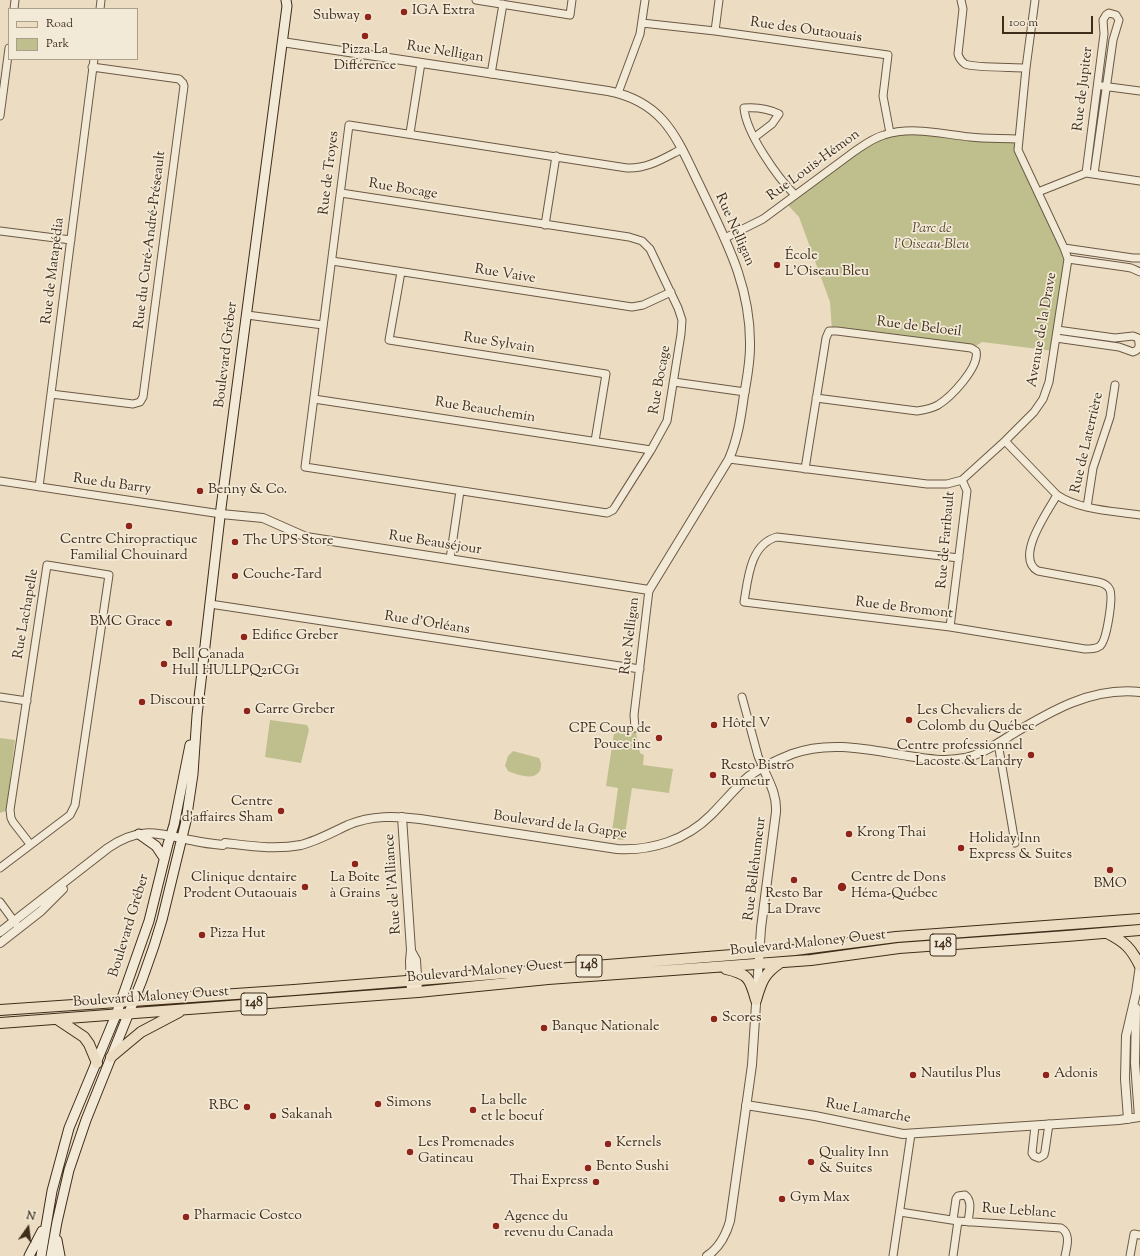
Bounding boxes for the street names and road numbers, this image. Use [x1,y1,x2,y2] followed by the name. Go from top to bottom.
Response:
[749,15,863,47] street label: Rue des Outaouais
[405,39,485,67] street label: Rue Nelligan
[1070,46,1098,132] street label: Rue de Jupiter
[764,127,864,205] street label: Rue Louis-Hémon
[317,130,343,216] street label: Rue de Troyes
[132,150,170,330] street label: Rue du Curé-André-Préseault
[367,176,439,204] street label: Rue Bocage
[710,191,758,269] street label: Rue Nelligan
[39,217,69,325] street label: Rue de Matapédia
[473,262,537,288] street label: Rue Vaive
[1025,271,1061,389] street label: Avenue de la Drave
[212,301,242,409] street label: Boulevard Gréber
[875,314,963,342] street label: Rue de Beloeil
[462,330,536,358] street label: Rue Sylvain
[647,344,675,416] street label: Rue Bocage
[1068,391,1108,495] street label: Rue de Laterrière
[434,395,536,427] street label: Rue Beauchemin
[72,471,152,499] street label: Rue du Barry
[934,490,960,590] street label: Rue de Faribault
[387,528,483,560] street label: Rue Beauséjour
[11,568,43,660] street label: Rue Lachapelle
[854,595,954,623] street label: Rue de Bromont
[618,596,644,676] street label: Rue Nelligan
[383,609,471,639] street label: Rue d'Orléans
[492,808,628,844] street label: Boulevard de la Gappe
[741,816,771,922] street label: Rue Bellehumeur
[382,833,406,935] street label: Rue de l'Alliance
[106,872,154,980] street label: Boulevard Gréber
[729,927,887,961] street label: Boulevard Maloney Ouest
[930,934,956,956] road number: 148
[576,955,602,977] road number: 148
[406,957,564,987] street label: Boulevard Maloney Ouest
[72,984,230,1012] street label: Boulevard Maloney Ouest
[241,993,267,1015] road number: 148
[824,1096,912,1128] street label: Rue Lamarche
[981,1201,1057,1223] street label: Rue Leblanc

